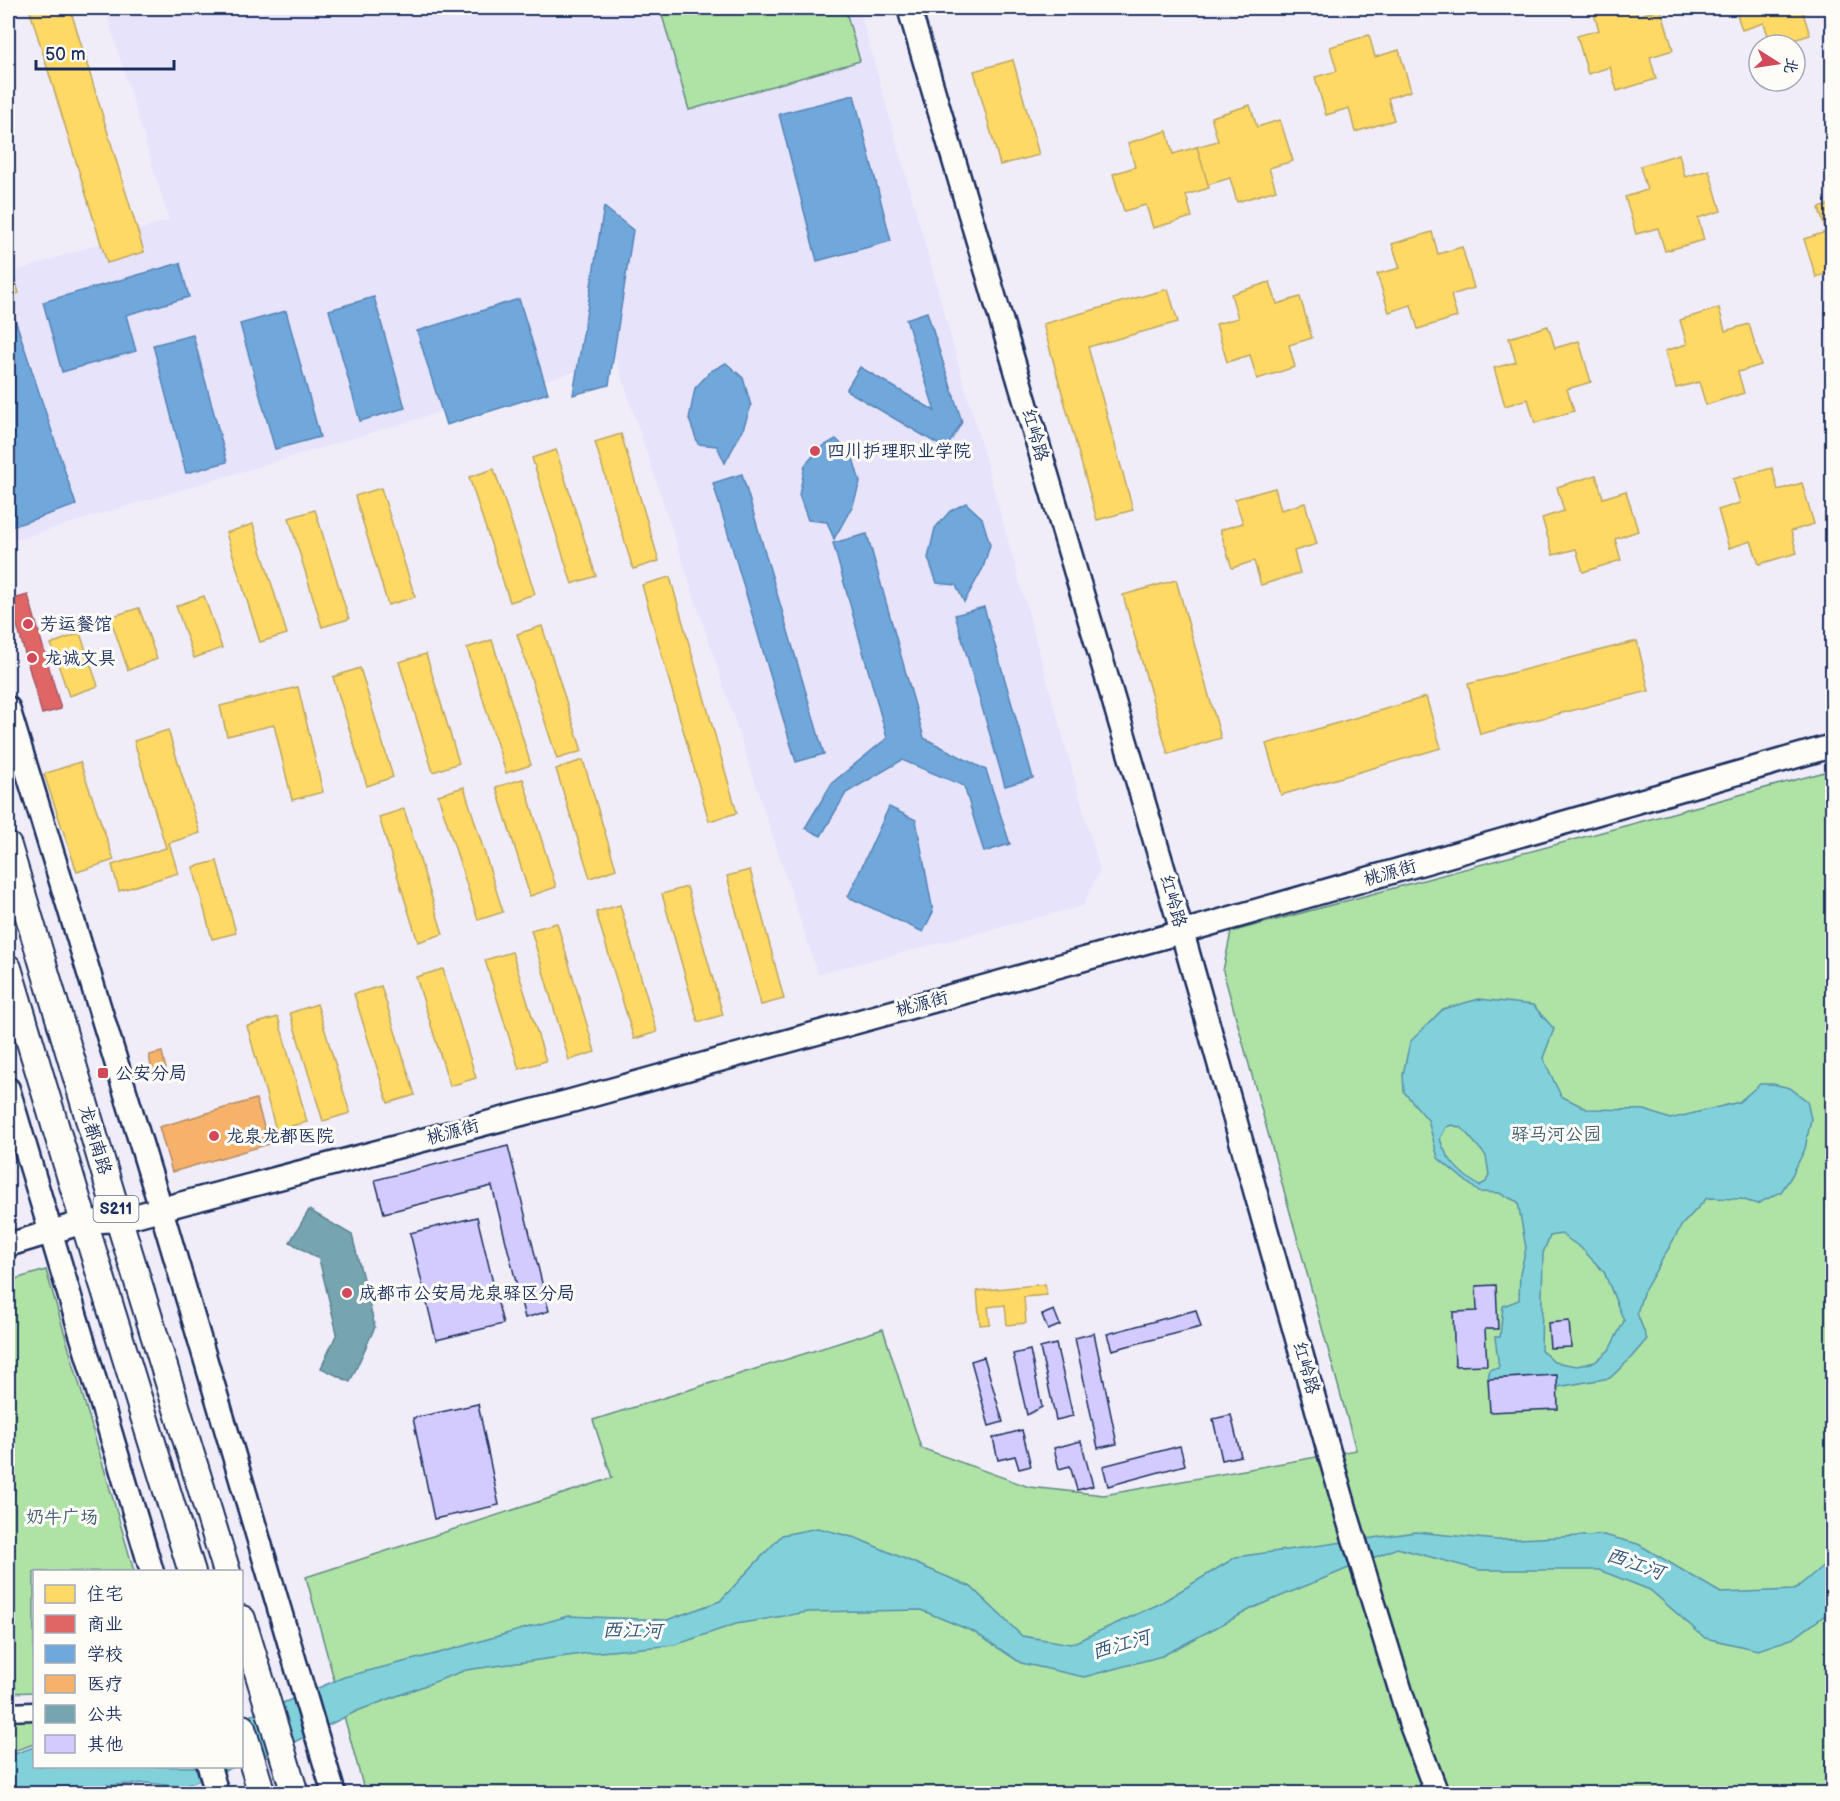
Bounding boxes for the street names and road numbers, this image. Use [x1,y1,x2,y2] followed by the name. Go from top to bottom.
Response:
[1017,406,1053,464] street label: 红岭路
[1361,855,1419,891] street label: 桃源街
[1155,872,1191,930] street label: 红岭路
[893,987,951,1021] street label: 桃源街
[74,1103,116,1177] street label: 龙都南路
[424,1115,482,1149] street label: 桃源街
[94,1196,138,1222] road number: S211
[1288,1339,1324,1397] street label: 红岭路

